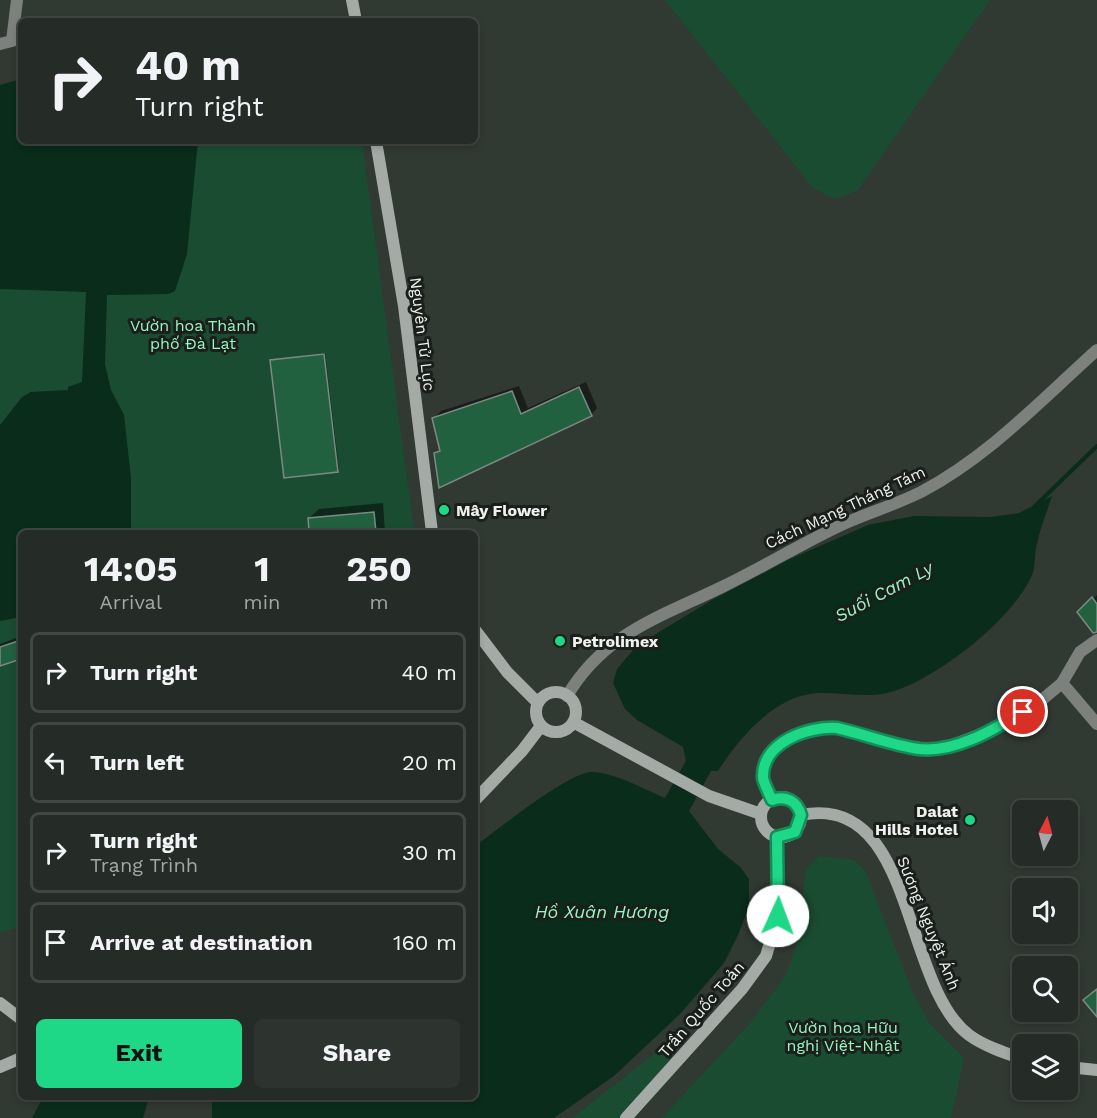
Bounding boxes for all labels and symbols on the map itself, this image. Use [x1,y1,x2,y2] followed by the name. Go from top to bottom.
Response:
[406,276,439,392] street label: Nguyên Tử Lực
[130,316,256,353] park label: Vườn hoa Thành phố Đà Lạt
[762,462,928,553] street label: Cách Mạng Tháng Tám
[456,501,547,520] place label: Mây Flower
[437,503,451,517] marker: Mây Flower
[831,556,938,626] water label: Suối Cam Ly
[572,632,659,651] place label: Petrolimex
[553,634,567,648] marker: Petrolimex
[997,686,1048,737] pin
[1012,800,1078,866] north arrow
[875,802,959,839] place label: Dalat Hills Hotel
[963,813,977,827] marker: Dalat Hills Hotel
[893,854,964,993] street label: Sương Nguyệt Ánh
[746,884,810,948] position arrow
[535,901,669,922] water label: Hồ Xuân Hương
[654,957,748,1061] street label: Trần Quốc Toản
[787,1018,900,1055] park label: Vườn hoa Hữu nghị Việt-Nhật

